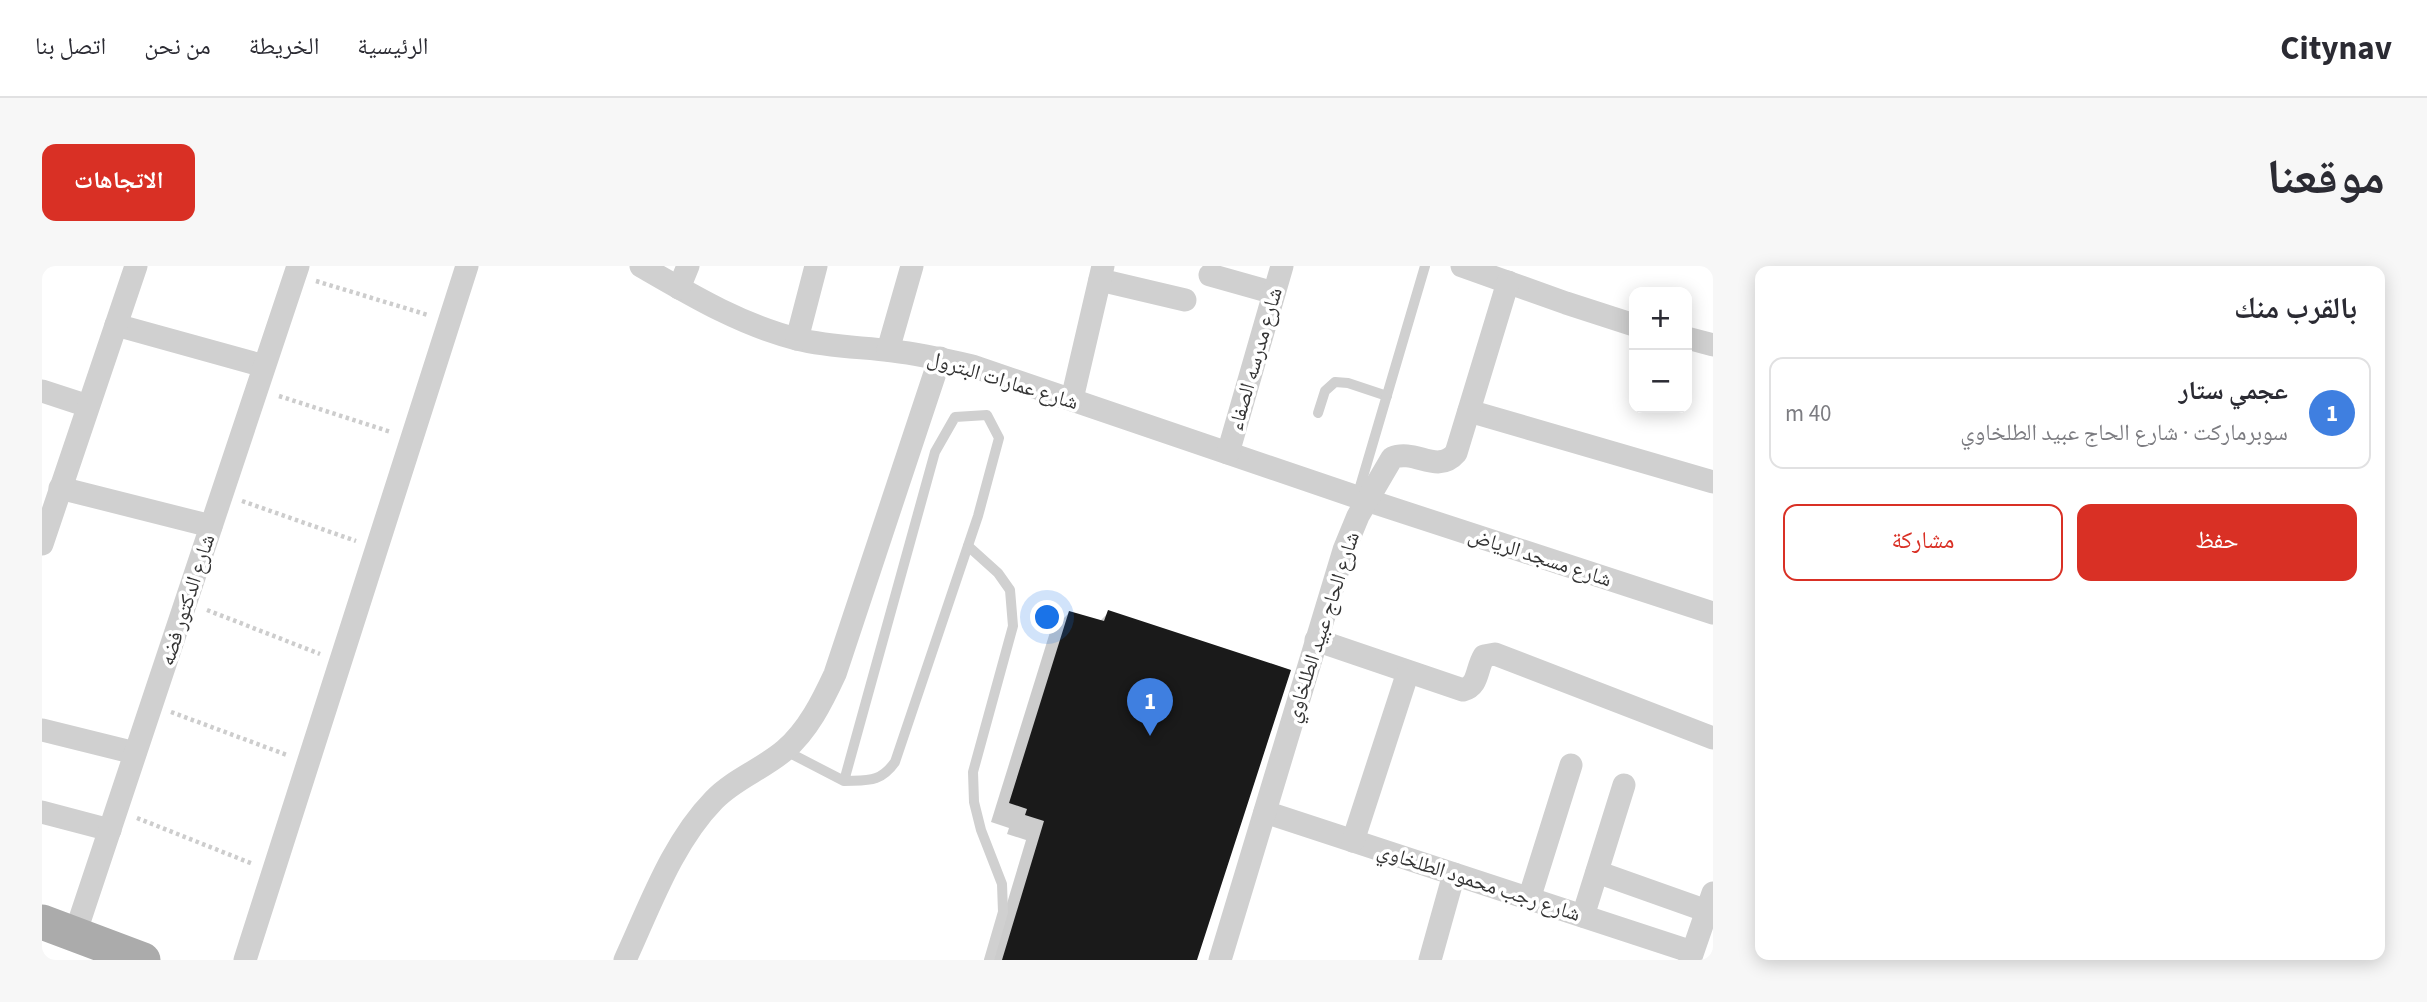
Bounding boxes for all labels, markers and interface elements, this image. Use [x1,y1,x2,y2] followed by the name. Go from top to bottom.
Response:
[2280,25,2392,72] text: Citynav
[35,29,106,64] text: اتصل بنا
[144,29,211,64] text: من نحن
[249,29,319,64] text: الخريطة
[357,29,429,64] text: الرئيسية
[2267,143,2385,213] text: موقعنا
[42,144,195,221] button: الاتجاهات
[1220,284,1290,434] street label: شارع مدرسه الصفاء
[1629,287,1692,413] map controls
[1629,287,1692,350] button: +
[2234,287,2357,330] text: بالقرب منك
[924,343,1082,417] street label: شارع عمارات البترول
[1629,350,1692,413] button: −
[2179,372,2288,409] text: عجمي ستار
[1785,397,1832,430] text: 40 m
[2326,397,2338,430] text: 1
[1960,416,2288,449] text: سوبرماركت · شارع الحاج عبيد الطلخاوي
[1783,504,2063,581] button: مشاركة
[2077,504,2357,581] button: حفظ
[1464,520,1616,594] street label: شارع مسجد الرياض
[1277,528,1368,727] street label: شارع الحاج عبيد الطلخاوي
[152,530,222,670] street label: شارع الدكتور فضه
[1030,600,1064,634] your location
[1127,678,1173,736] pin: 1
[1373,835,1584,930] street label: شارع رجب محمود الطلخاوي

